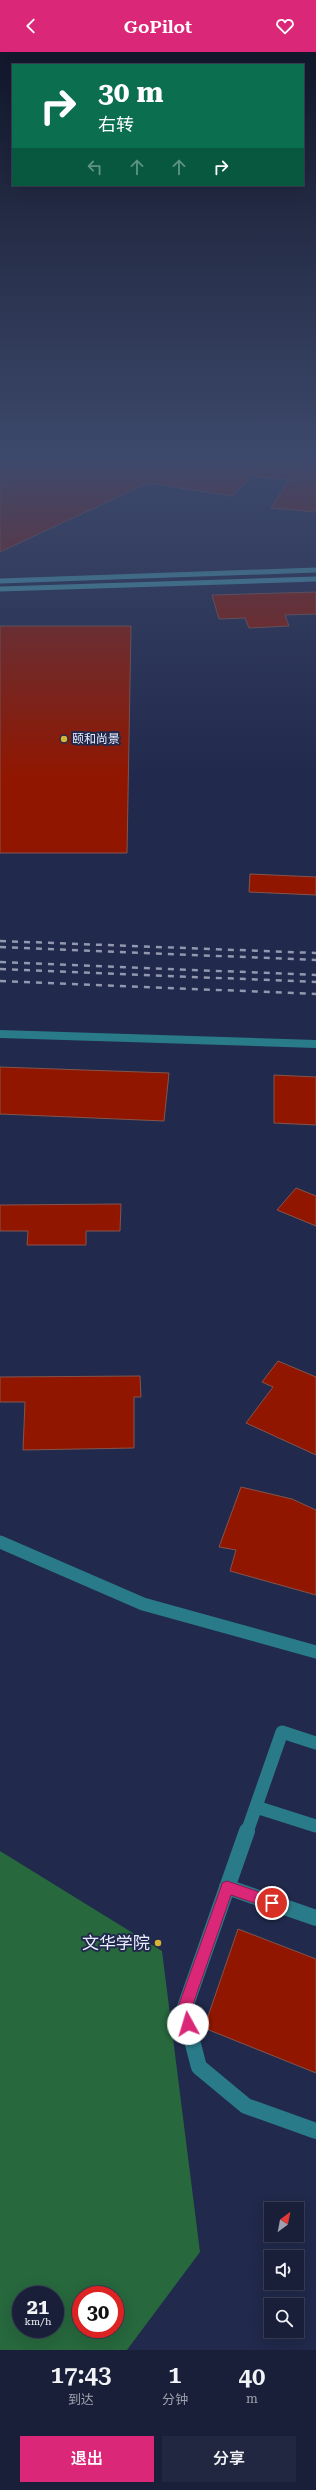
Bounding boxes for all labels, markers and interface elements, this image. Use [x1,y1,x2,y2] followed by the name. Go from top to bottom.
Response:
[20,15,42,37] icon: back
[274,15,296,37] icon: heart
[124,16,192,37] text: GoPilot
[98,76,163,109] text: 30 m
[32,80,84,132] icon: right
[98,114,134,135] text: 右转
[84,156,106,178] icon: left
[126,156,148,178] icon: ahead
[168,156,190,178] icon: ahead
[210,156,232,178] icon: right
[72,732,120,746] place label: 颐和尚景
[59,734,69,744] marker: 颐和尚景
[255,1886,289,1920] pin
[261,1892,283,1914] icon: arrive
[82,1933,150,1953] place label: 文华学院
[153,1938,163,1948] marker: 文华学院
[167,2003,209,2045] position arrow
[264,2202,304,2242] north arrow
[264,2202,304,2338] map controls
[264,2250,304,2290] button: sound
[72,2286,124,2338] speed limit sign: 30
[27,2295,49,2319] text: 21
[264,2298,304,2338] button: search
[25,2316,51,2327] text: km/h
[51,2361,111,2389] text: 17:43
[168,2361,182,2389] text: 1
[239,2363,265,2391] text: 40
[246,2391,258,2406] text: m
[68,2392,94,2407] text: 到达
[162,2392,188,2407] text: 分钟
[20,2436,154,2482] button: 退出
[162,2436,296,2482] button: 分享

